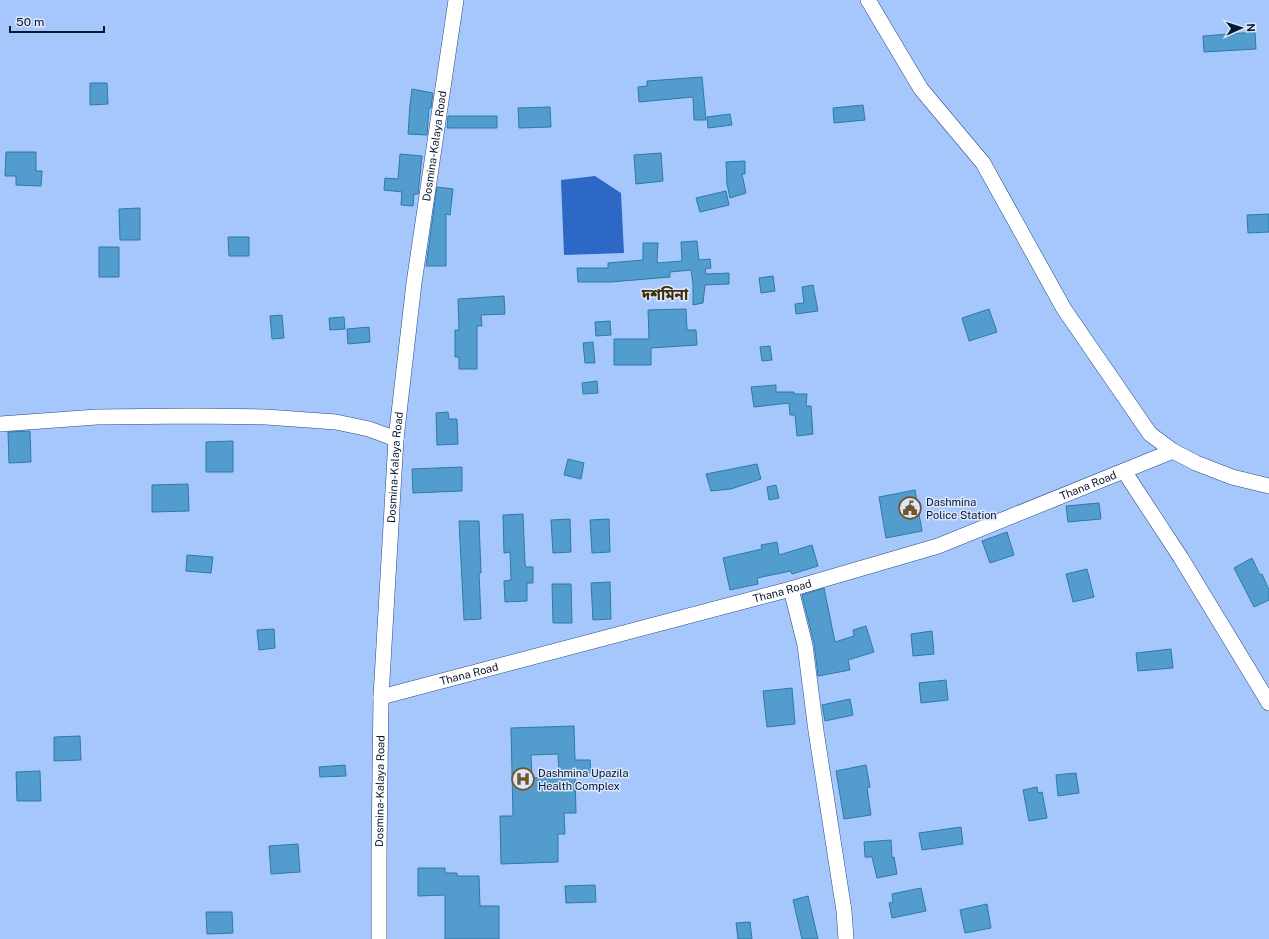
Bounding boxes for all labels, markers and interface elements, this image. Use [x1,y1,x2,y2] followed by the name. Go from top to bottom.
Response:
[10,8,104,34] scale bar
[1221,8,1261,48] north arrow
[16,15,44,29] text: 50 m
[1245,23,1257,32] text: N
[420,90,448,202] street label: Dosmina-Kalaya Road
[641,286,689,303] district label: দশমিনা
[385,411,405,523] street label: Dosmina-Kalaya Road
[1058,469,1118,502] street label: Thana Road
[897,495,923,521] public building icon: Dashmina Police Station
[926,496,997,521] place label: Dashmina Police Station
[752,577,813,605] street label: Thana Road
[438,660,500,687] street label: Thana Road
[373,735,387,847] street label: Dosmina-Kalaya Road
[510,766,536,792] hospital icon: Dashmina Upazila Health Complex
[538,767,629,792] place label: Dashmina Upazila Health Complex

